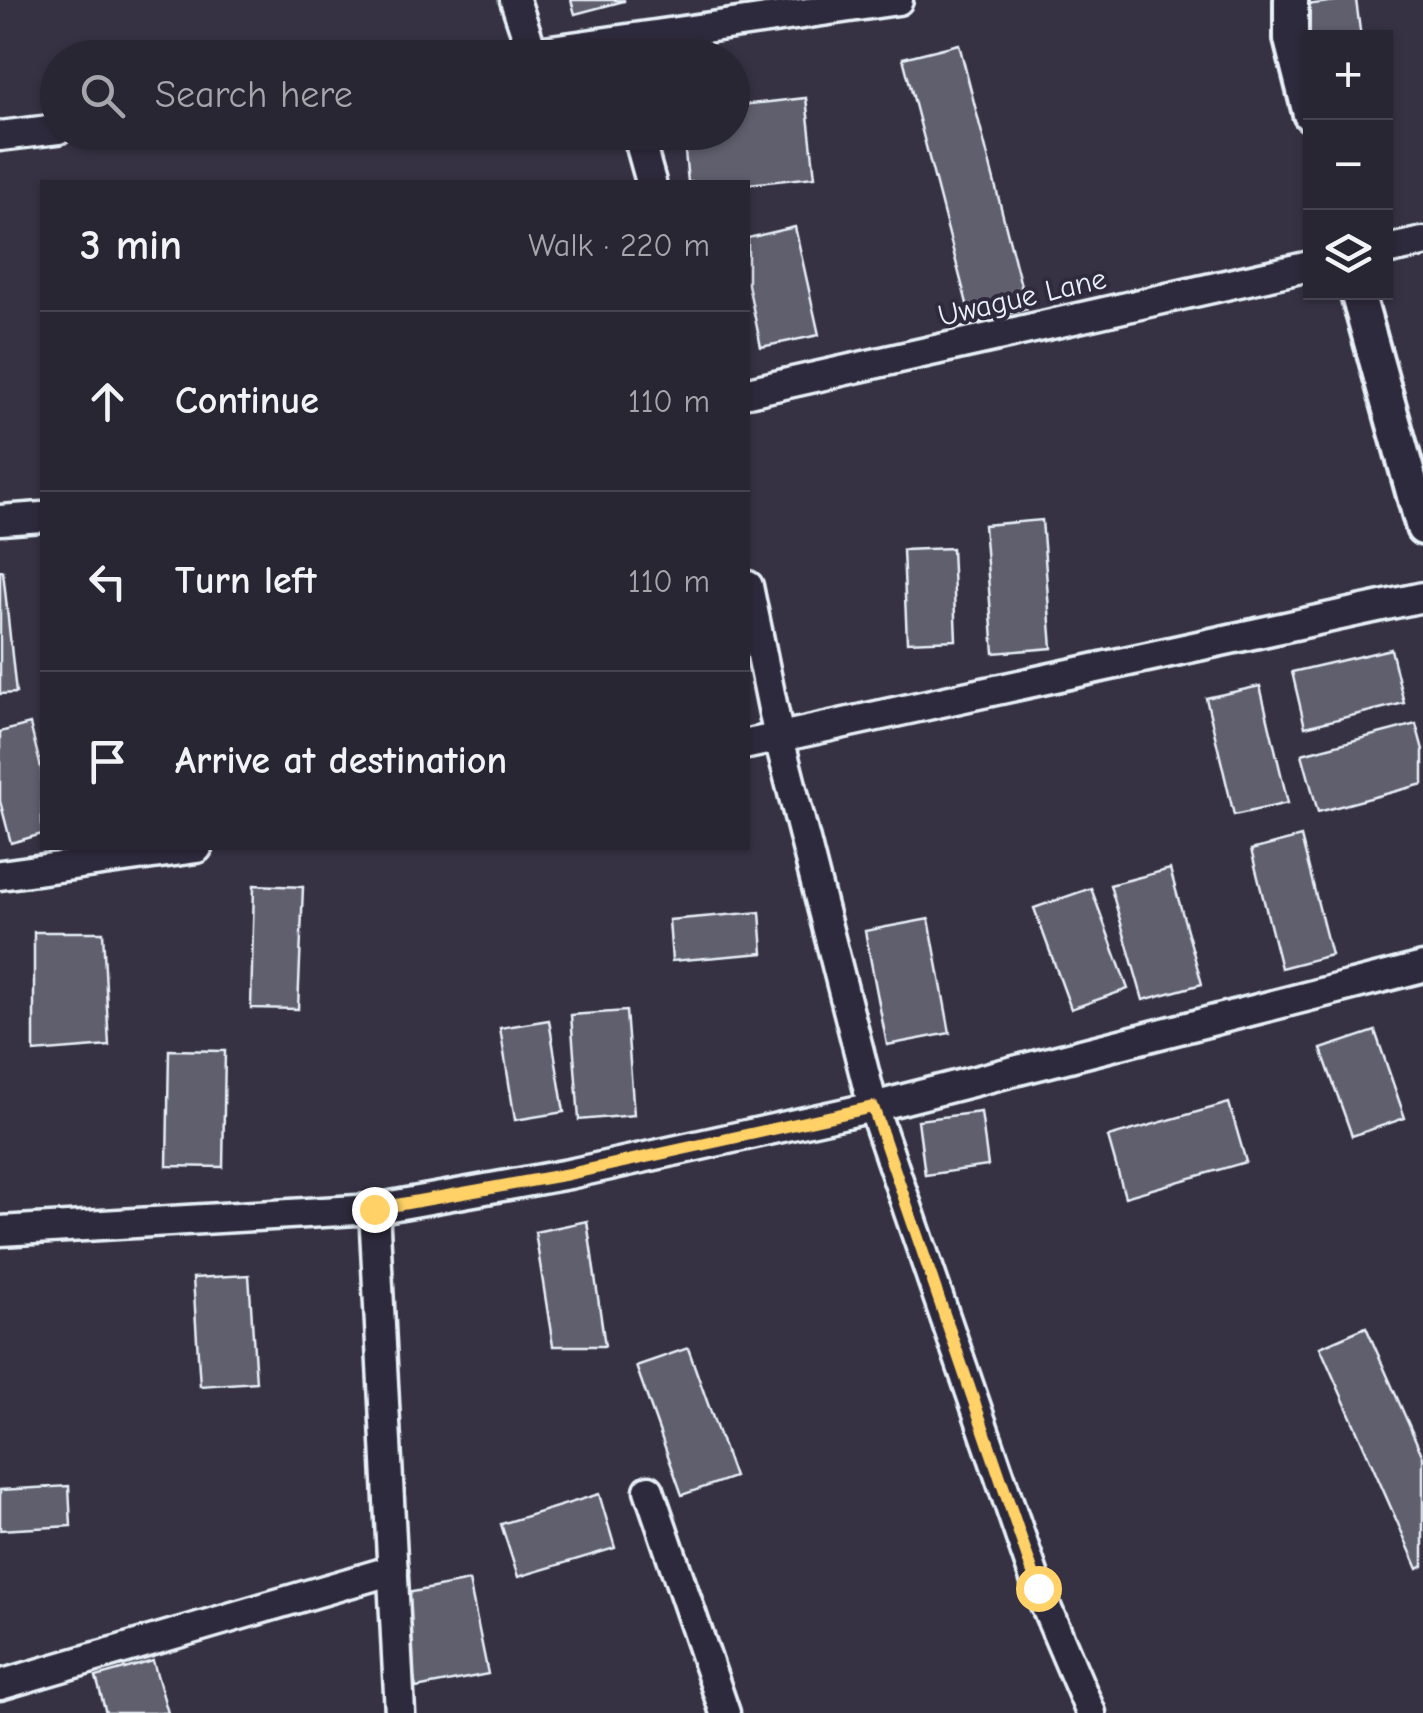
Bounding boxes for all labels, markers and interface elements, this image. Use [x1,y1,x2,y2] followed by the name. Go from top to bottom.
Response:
[1303,30,1393,300] map controls
[1303,30,1393,120] button: +
[40,40,750,150] search box
[75,68,130,123] icon: search
[155,73,353,117] text: Search here
[1303,120,1393,210] button: −
[1303,210,1393,300] button: layers
[80,221,182,270] text: 3 min
[528,227,710,264] text: Walk · 220 m
[935,261,1110,334] street label: Uwague Lane
[80,374,135,429] icon: ahead
[175,379,319,423] text: Continue
[628,383,710,420] text: 110 m
[80,554,135,609] icon: left
[175,559,316,603] text: Turn left
[628,563,710,600] text: 110 m
[80,734,135,789] icon: arrive
[175,739,507,783] text: Arrive at destination
[352,1187,398,1233] route end
[1016,1566,1062,1612] route start

